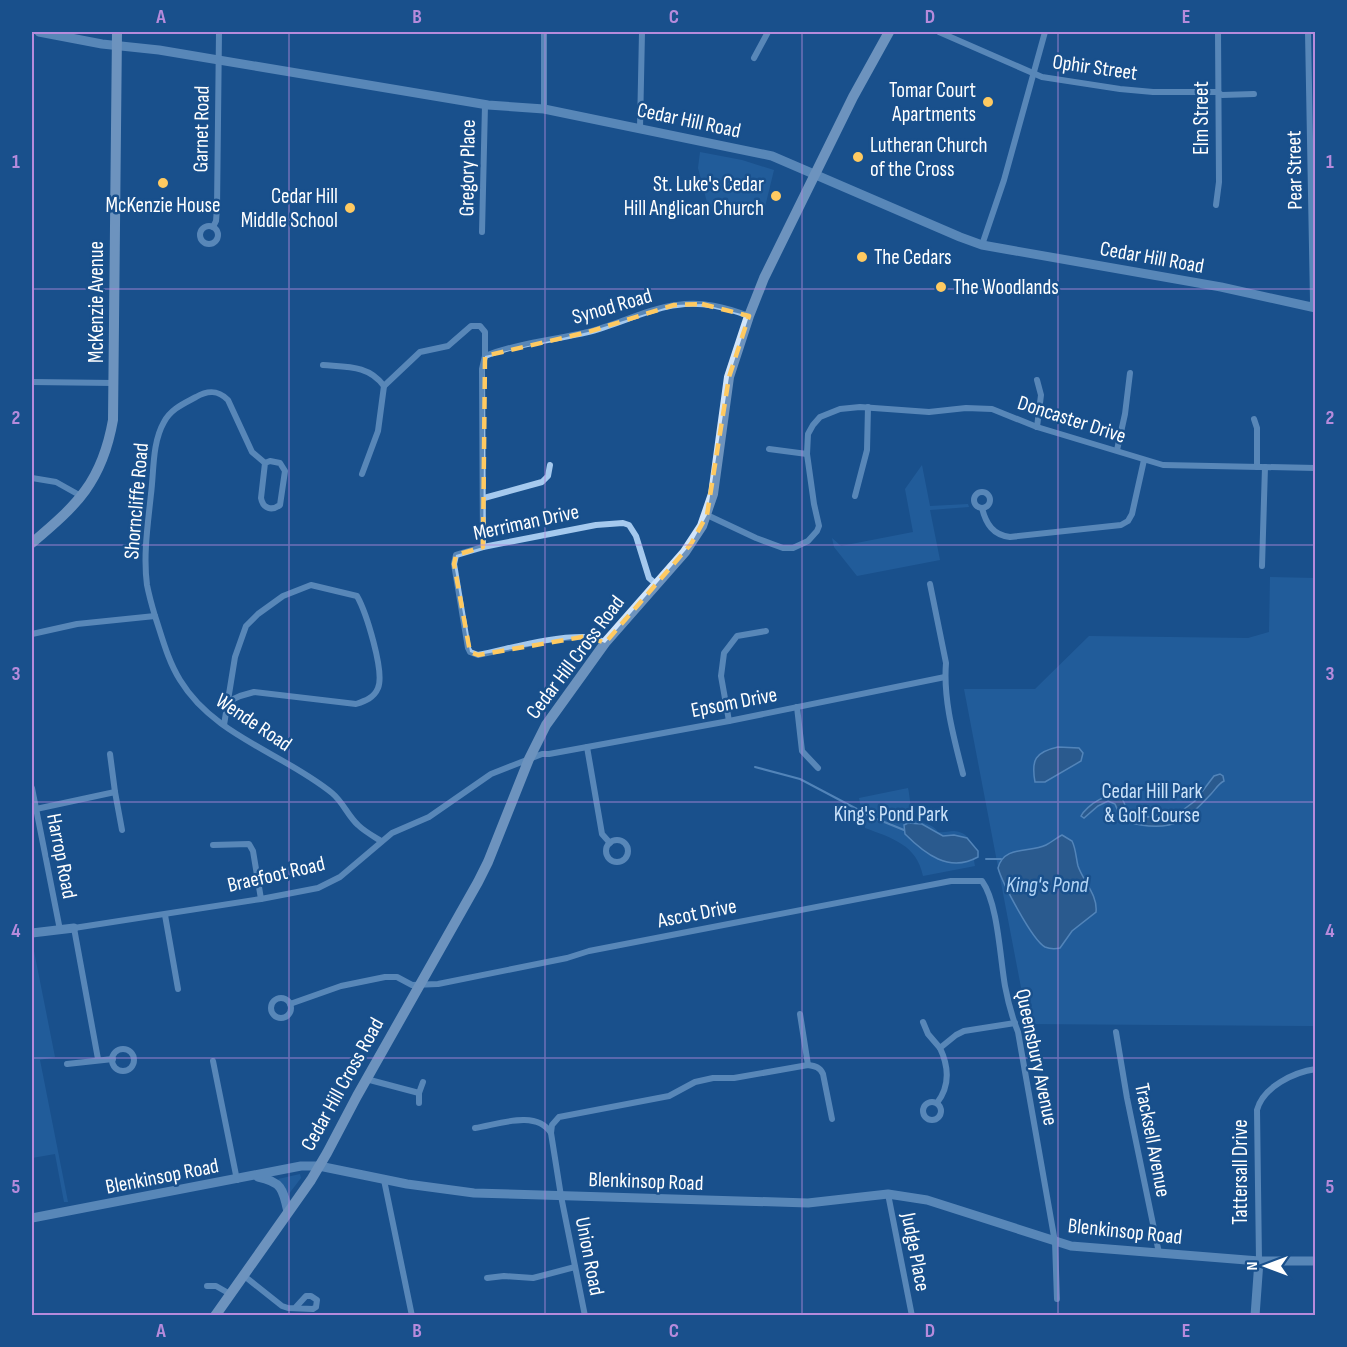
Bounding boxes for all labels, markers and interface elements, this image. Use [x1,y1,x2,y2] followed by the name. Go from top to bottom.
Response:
[155,5,166,29] text: A
[412,5,422,29] text: B
[669,5,679,29] text: C
[925,5,935,29] text: D
[1182,5,1190,29] text: E
[1051,49,1139,86] street label: Ophir Street
[889,78,976,127] place label: Tomar Court Apartments
[1189,81,1214,155] street label: Elm Street
[188,86,215,173] street label: Garnet Road
[981,95,995,109] marker: Tomar Court Apartments
[635,97,743,144] street label: Cedar Hill Road
[454,119,481,217] street label: Gregory Place
[1281,130,1308,210] street label: Pear Street
[870,133,988,182] place label: Lutheran Church of the Cross
[12,150,20,174] text: 1
[851,150,865,164] marker: Lutheran Church of the Cross
[1326,150,1334,174] text: 1
[624,172,764,221] place label: St. Luke's Cedar Hill Anglican Church
[156,176,170,190] marker: McKenzie House
[241,184,338,233] place label: Cedar Hill Middle School
[769,189,783,203] marker: St. Luke's Cedar Hill Anglican Church
[106,193,220,218] place label: McKenzie House
[343,201,357,215] marker: Cedar Hill Middle School
[1098,236,1206,279] street label: Cedar Hill Road
[84,241,109,363] street label: McKenzie Avenue
[874,245,952,270] place label: The Cedars
[855,250,869,264] marker: The Cedars
[953,275,1059,300] place label: The Woodlands
[934,280,948,294] marker: The Woodlands
[569,283,655,330] street label: Synod Road
[1014,390,1129,449] street label: Doncaster Drive
[12,406,20,430] text: 2
[1326,406,1334,430] text: 2
[119,442,154,560] street label: Shorncliffe Road
[471,499,581,546] street label: Merriman Drive
[521,591,630,724] street label: Cedar Hill Cross Road
[12,662,21,686] text: 3
[1326,662,1335,686] text: 3
[689,682,779,723] street label: Epsom Drive
[211,688,296,757] street label: Wende Road
[1101,779,1203,828] park label: Cedar Hill Park & Golf Course
[834,802,948,827] park label: King's Pond Park
[41,811,82,901] street label: Harrop Road
[225,851,327,898] street label: Braefoot Road
[1006,872,1089,899] water label: King's Pond
[654,894,739,934] street label: Ascot Drive
[11,919,21,943] text: 4
[1325,919,1335,943] text: 4
[1010,987,1063,1128] street label: Queensbury Avenue
[296,1013,389,1155] street label: Cedar Hill Cross Road
[1129,1081,1176,1199] street label: Tracksell Avenue
[1228,1119,1253,1225] street label: Tattersall Drive
[103,1153,221,1200] street label: Blenkinsop Road
[588,1167,704,1196] street label: Blenkinsop Road
[12,1175,21,1199] text: 5
[1326,1175,1335,1199] text: 5
[895,1210,935,1294] street label: Judge Place
[1067,1213,1183,1250] street label: Blenkinsop Road
[570,1215,609,1297] street label: Union Road
[1236,1236,1296,1296] north arrow
[1243,1262,1262,1270] text: N
[155,1319,166,1343] text: A
[412,1319,422,1343] text: B
[669,1319,679,1343] text: C
[925,1319,935,1343] text: D
[1182,1319,1190,1343] text: E

